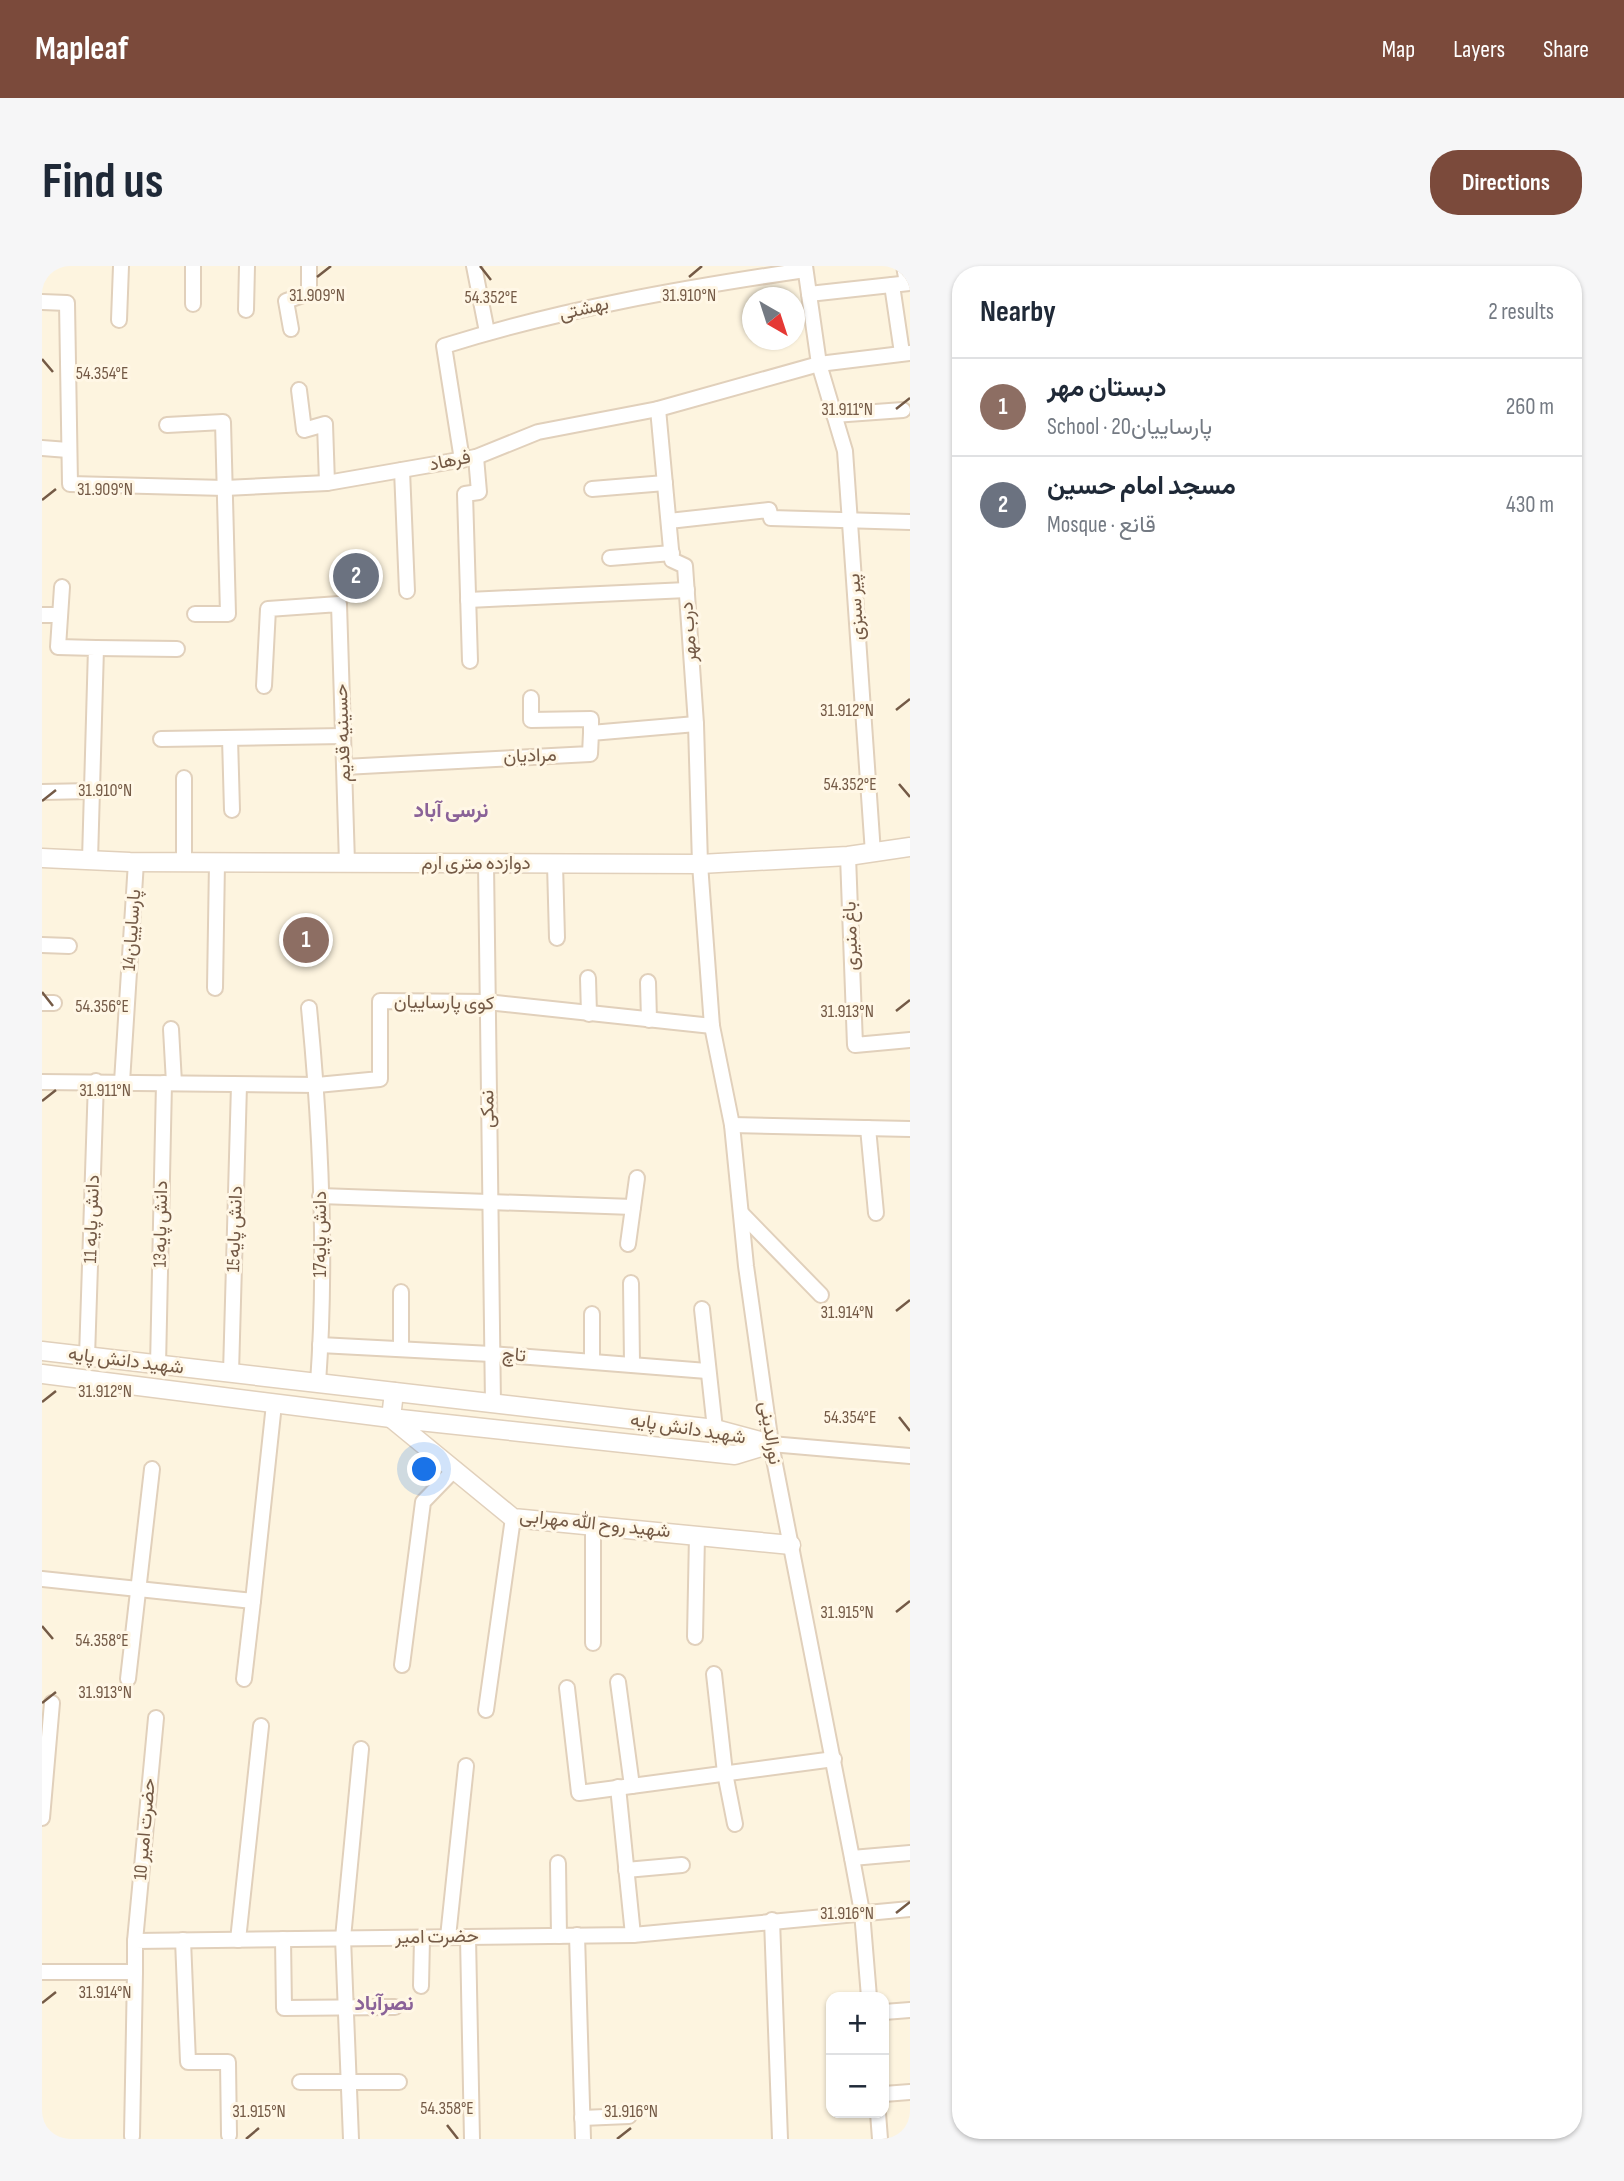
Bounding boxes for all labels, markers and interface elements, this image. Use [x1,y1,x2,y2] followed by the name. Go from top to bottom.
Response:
[35,29,128,69] text: Mapleaf
[1382,35,1415,64] text: Map
[1453,35,1505,64] text: Layers
[1543,35,1589,64] text: Share
[1430,150,1582,215] button: Directions
[42,153,164,212] text: Find us
[289,285,345,306] text: 31.909°N
[662,285,716,306] text: 31.910°N
[464,287,518,308] text: 54.352°E
[742,287,805,350] north arrow
[557,292,611,326] street label: بهشتی
[980,294,1056,330] text: Nearby
[1488,298,1554,326] text: 2 results
[76,363,128,384] text: 54.354°E
[1047,373,1166,404] text: دبستان مهر
[998,393,1008,421] text: 1
[1506,393,1554,421] text: 260 m
[821,399,873,420] text: 31.911°N
[1047,413,1212,441] text: School · پارساییان20
[427,446,473,476] street label: فرهاد
[1047,471,1236,502] text: مسجد امام حسین
[77,479,133,500] text: 31.909°N
[998,491,1008,519] text: 2
[1506,491,1554,519] text: 430 m
[1047,511,1156,539] text: Mosque · قانع
[333,550,379,602] pin: 2
[842,573,871,641] street label: پیر سبزی
[675,601,703,664] street label: درب مهر
[330,683,356,783] street label: حسینیه قدیم
[820,700,874,721] text: 31.912°N
[503,744,557,768] street label: مرادیان
[823,774,877,795] text: 54.352°E
[78,780,132,801] text: 31.910°N
[414,798,488,823] district label: نرسی آباد
[421,852,531,875] street label: دوازده متری ارم
[118,888,147,972] street label: پارساییان14
[838,901,864,971] street label: باغ منیری
[283,914,329,966] pin: 1
[394,991,494,1016] street label: کوی پارساییان
[75,996,129,1017] text: 54.356°E
[820,1001,874,1022] text: 31.913°N
[79,1080,131,1101] text: 31.911°N
[476,1090,500,1128] street label: نمکی
[79,1174,106,1264] street label: دانش پایه 11
[149,1180,174,1268] street label: دانش پایه13
[222,1185,249,1273] street label: دانش پایه15
[309,1191,333,1277] street label: دانش پایه17
[820,1302,874,1323] text: 31.914°N
[67,1342,185,1381] street label: شهید دانش پایه
[501,1343,527,1367] street label: تاچ
[78,1381,132,1402] text: 31.912°N
[754,1400,786,1466] street label: نورالدینی
[824,1407,876,1428] text: 54.354°E
[628,1409,747,1450] street label: شهید دانش پایه
[407,1452,441,1486] your location
[518,1505,672,1543] street label: شهید روح الله مهرابی
[820,1602,874,1623] text: 31.915°N
[75,1630,129,1651] text: 54.358°E
[78,1682,132,1703] text: 31.913°N
[129,1777,161,1881] street label: حضرت امیر 10
[820,1903,874,1924] text: 31.916°N
[394,1925,479,1949] street label: حضرت امیر
[78,1982,132,2003] text: 31.914°N
[354,1991,414,2016] district label: نصرآباد
[826,1992,889,2118] map controls
[826,1992,889,2055] button: +
[826,2055,889,2118] button: −
[420,2098,474,2119] text: 54.358°E
[232,2101,286,2122] text: 31.915°N
[604,2101,658,2122] text: 31.916°N

